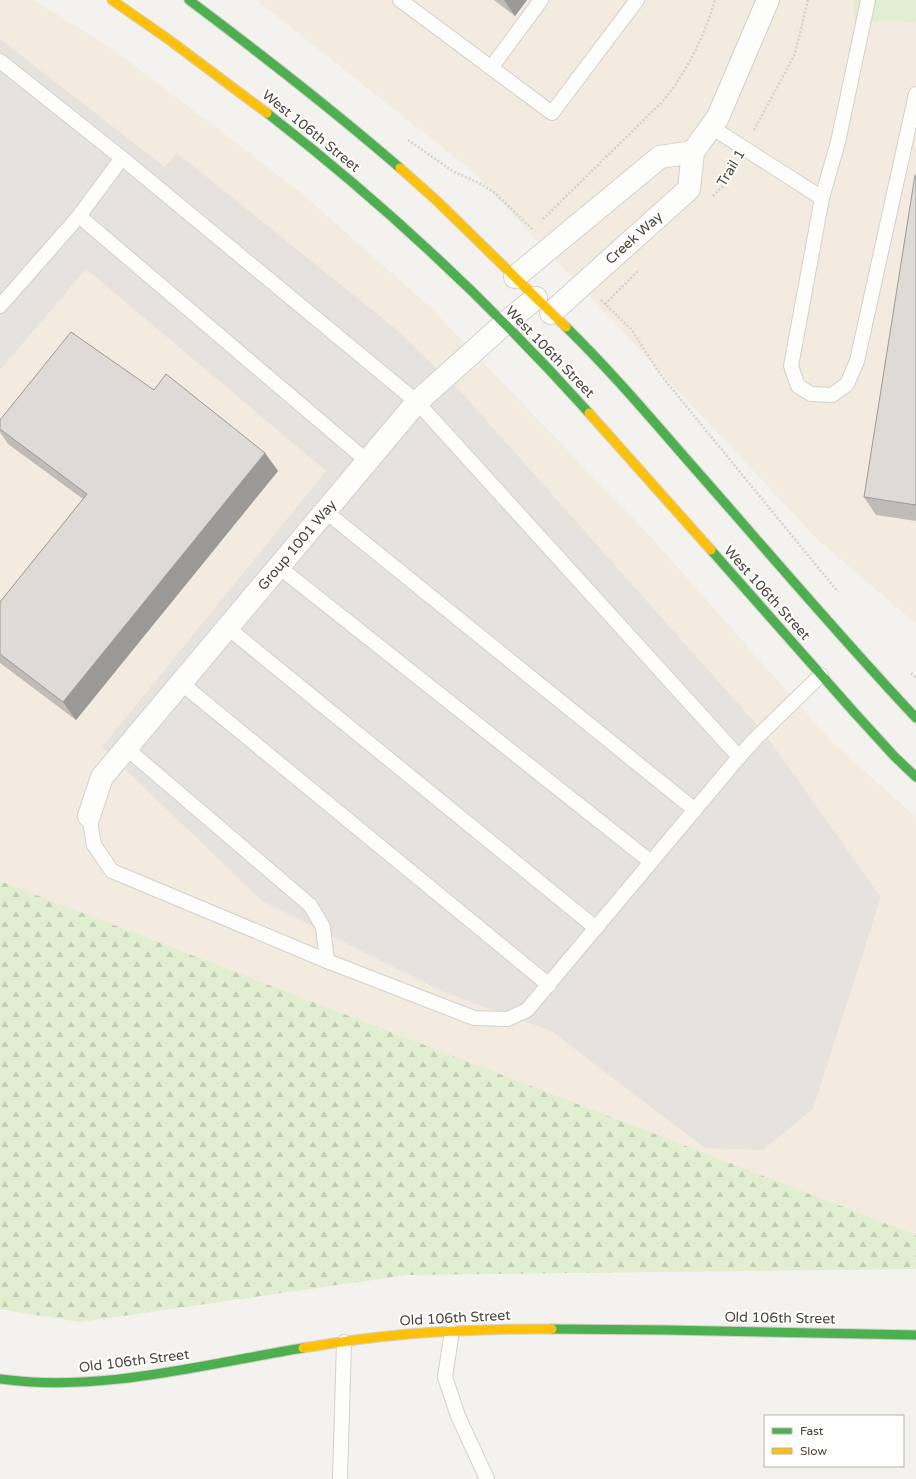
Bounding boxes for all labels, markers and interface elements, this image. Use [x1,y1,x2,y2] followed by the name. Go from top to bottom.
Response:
[259,86,364,176] street label: West 106th Street
[713,146,749,190] street label: Trail 1
[602,208,666,268] street label: Creek Way
[502,303,599,402] street label: West 106th Street
[254,496,340,594] street label: Group 1001 Way
[720,542,814,644] street label: West 106th Street
[399,1307,512,1329] street label: Old 106th Street
[724,1309,836,1327] street label: Old 106th Street
[78,1346,191,1376] street label: Old 106th Street
[764,1415,904,1467] legend
[800,1424,824,1438] text: Fast
[800,1444,827,1458] text: Slow

